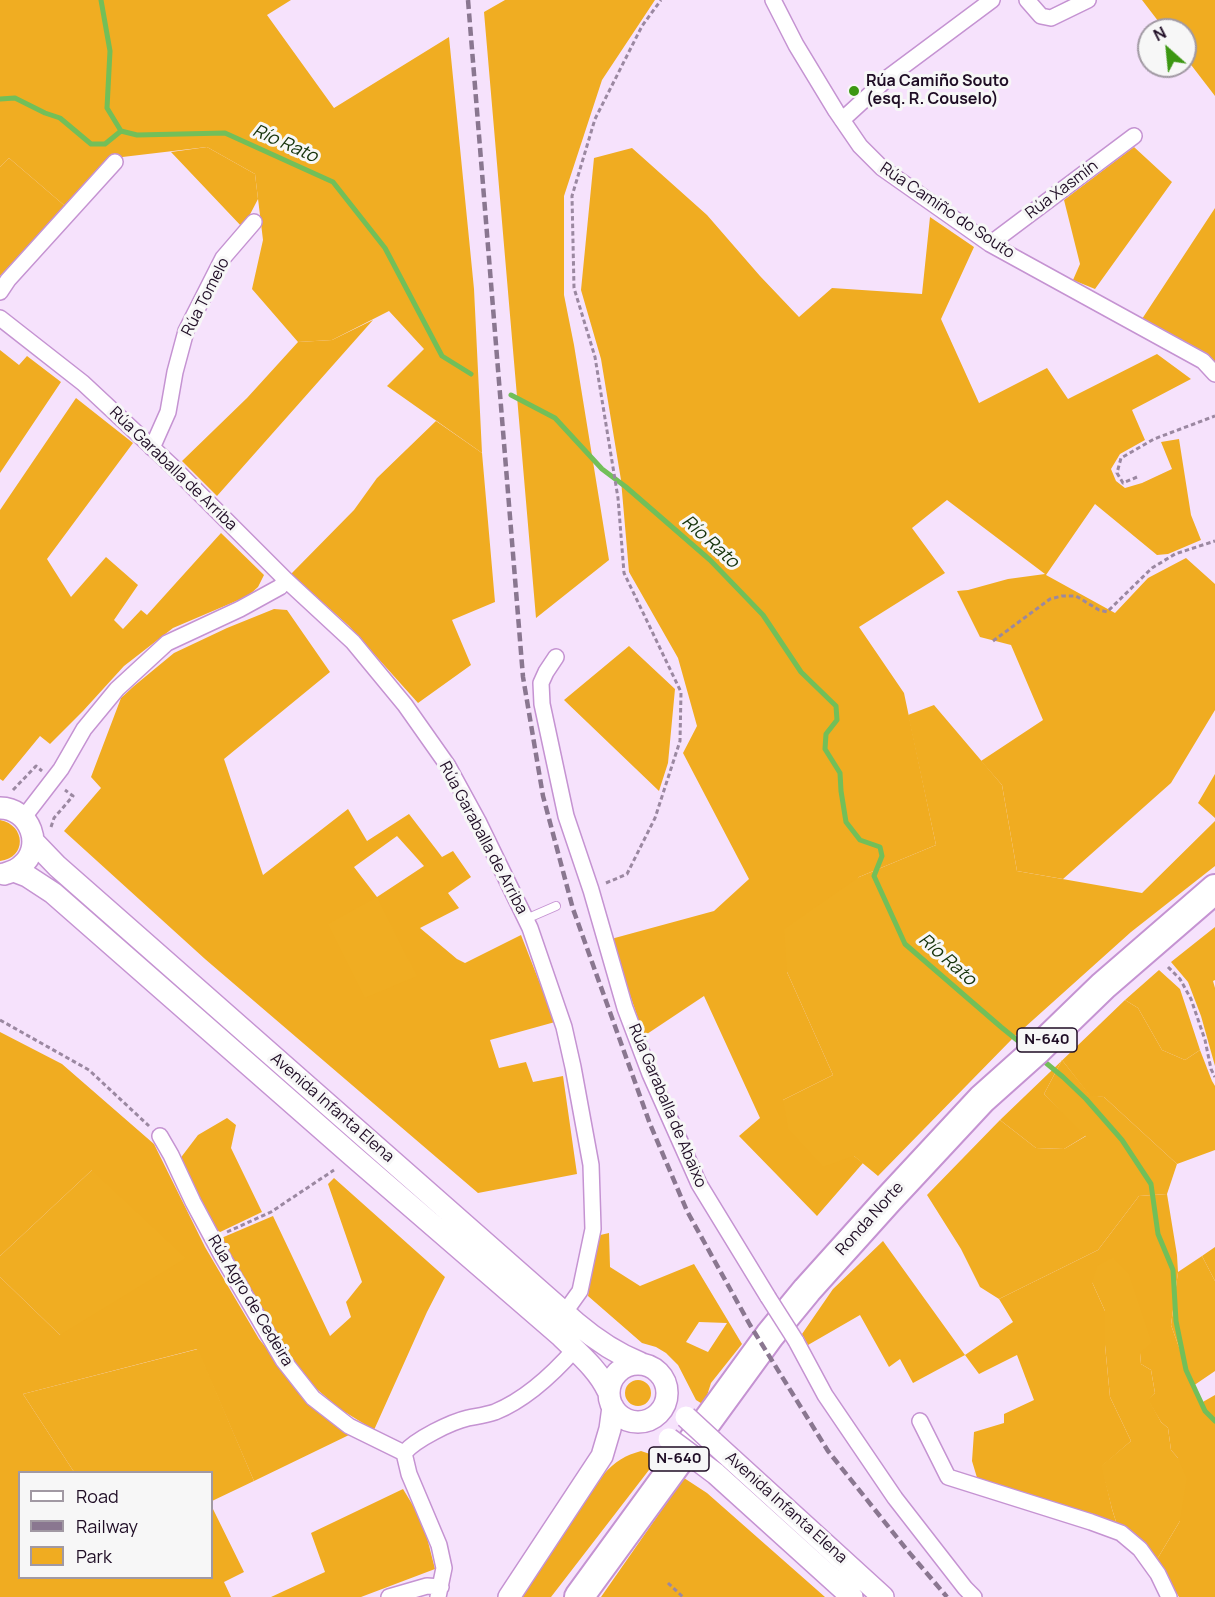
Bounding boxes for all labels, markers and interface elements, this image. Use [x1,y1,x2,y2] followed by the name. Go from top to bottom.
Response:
[1137,18,1197,78] north arrow
[1150,21,1170,46] text: N
[866,72,1009,110] place label: Rúa Camiño Souto (esq. R. Couselo)
[847,84,861,98] marker: Rúa Camiño Souto (esq. R. Couselo)
[249,120,321,168] water label: Río Rato
[1022,157,1102,223] street label: Rúa Xasmín
[876,159,1018,263] street label: Rúa Camiño do Souto
[178,255,234,339] street label: Rúa Tomelo
[105,403,241,535] street label: Rúa Garaballa de Arriba
[677,511,743,573] water label: Río Rato
[435,758,531,918] street label: Rúa Garaballa de Arriba
[914,929,980,991] water label: Río Rato
[624,1021,710,1191] street label: Rúa Garaballa de Abaixo
[1017,1028,1077,1052] road number: N-640
[266,1049,398,1167] street label: Avenida Infanta Elena
[832,1178,908,1260] street label: Ronda Norte
[203,1232,297,1370] street label: Rúa Agro de Cedeira
[649,1447,709,1471] road number: N-640
[721,1448,851,1568] street label: Avenida Infanta Elena
[18,1471,213,1579] legend
[76,1484,119,1508] text: Road
[76,1514,138,1538] text: Railway
[76,1544,112,1568] text: Park

